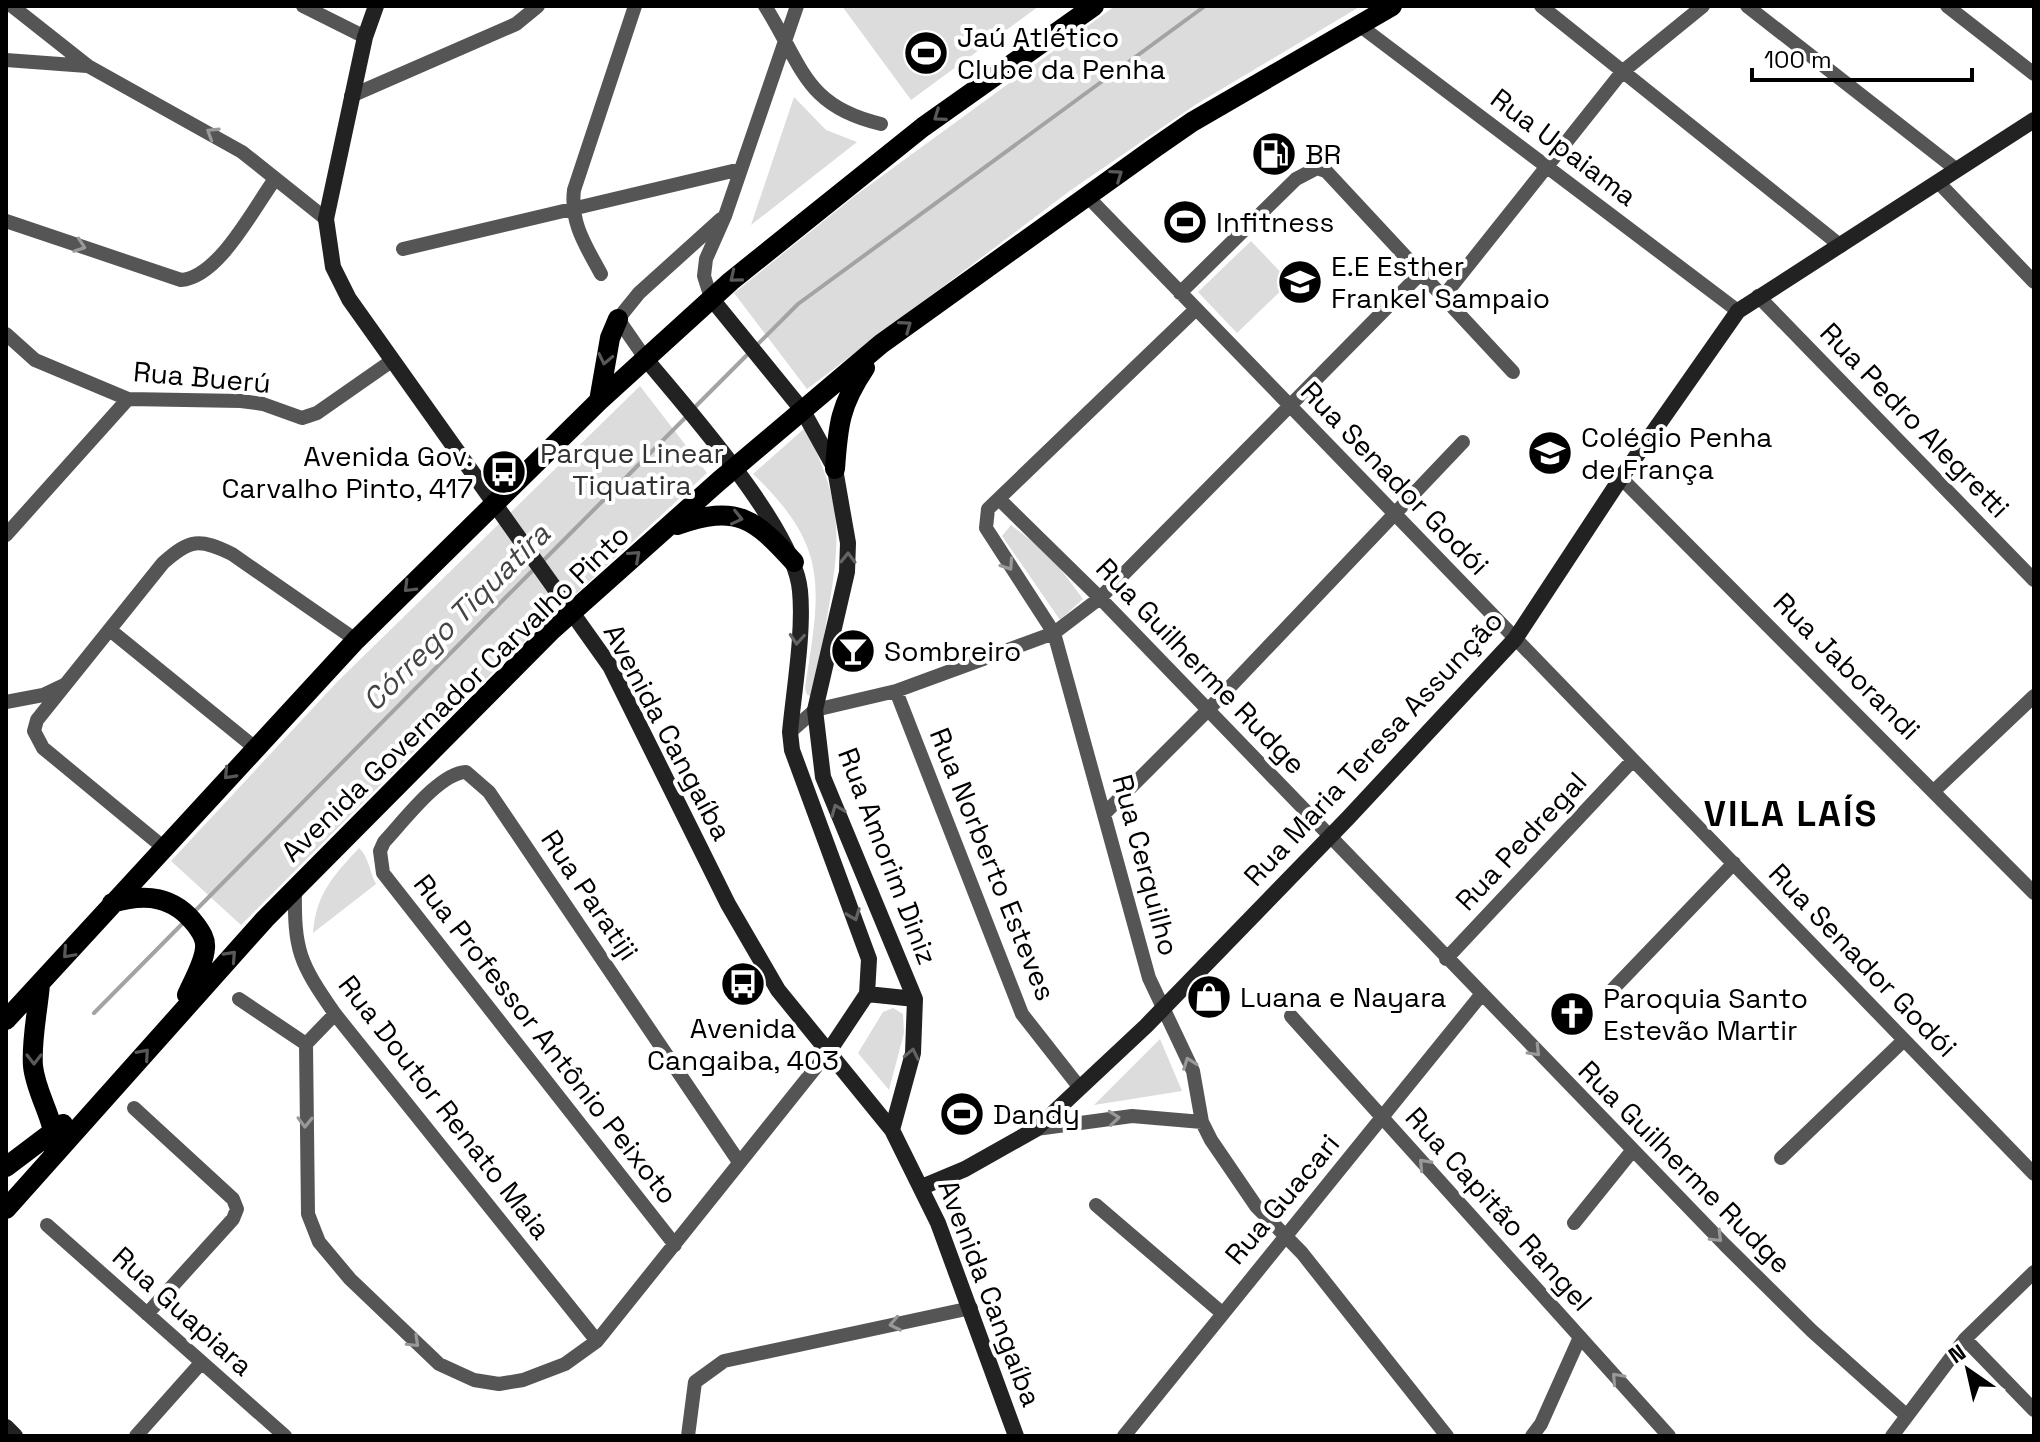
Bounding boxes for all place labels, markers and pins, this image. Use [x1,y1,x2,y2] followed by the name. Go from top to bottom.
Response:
[957,19,1165,87] place label: Jaú Atlético Clube da Penha
[902,29,950,77] sports icon: Jaú Atlético Clube da Penha
[1250,130,1298,178] fuel station icon: BR
[1305,136,1341,172] place label: BR
[1161,198,1209,246] sports icon: Infitness
[1216,204,1334,240] place label: Infitness
[1331,248,1550,316] place label: E.E Esther Frankel Sampaio
[1276,258,1324,306] school or university icon: E.E Esther Frankel Sampaio
[1581,419,1772,487] place label: Colégio Penha de França
[1526,429,1574,477] school or university icon: Colégio Penha de França
[222,438,473,506] place label: Avenida Gov. Carvalho Pinto, 417
[480,448,528,496] bus stop icon: Avenida Gov. Carvalho Pinto, 417
[829,627,877,675] bar icon: Sombreiro
[884,633,1021,669] place label: Sombreiro
[719,960,767,1008] bus stop icon: Avenida Cangaiba, 403
[1185,973,1233,1021] shop icon: Luana e Nayara
[1240,979,1446,1015] place label: Luana e Nayara
[1603,980,1808,1048] place label: Paroquia Santo Estevão Martir
[1548,990,1596,1038] church icon: Paroquia Santo Estevão Martir
[647,1010,839,1078] place label: Avenida Cangaiba, 403
[938,1090,986,1138] sports icon: Dandy
[993,1096,1080,1132] place label: Dandy

